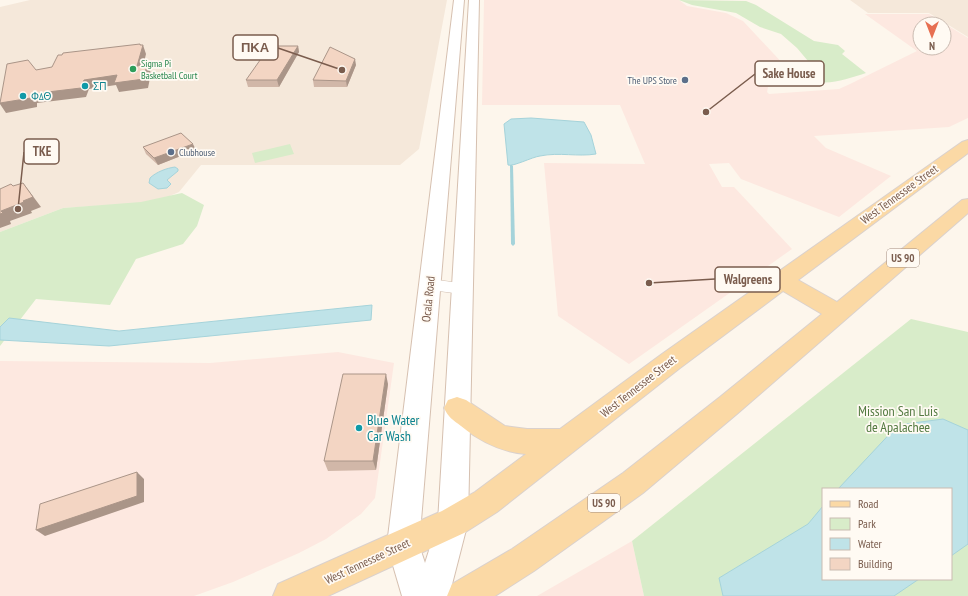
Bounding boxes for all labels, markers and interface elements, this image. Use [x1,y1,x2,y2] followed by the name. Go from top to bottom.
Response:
[912,16,952,56] north arrow
[233,35,278,60] callout: ΠΚΑ
[241,39,270,56] text: ΠΚΑ
[929,39,935,53] text: N
[141,57,198,82] place label: Sigma Pi Basketball Court
[755,61,824,86] callout: Sake House
[128,64,138,74] marker: Sigma Pi Basketball Court
[762,65,816,82] text: Sake House
[628,74,677,87] place label: The UPS Store
[680,75,690,85] marker: The UPS Store
[93,80,106,93] place label: ΣΠ
[80,81,90,91] marker: ΣΠ
[31,90,52,103] place label: ΦΔΘ
[18,91,28,101] marker: ΦΔΘ
[24,139,59,164] callout: TKE
[33,143,52,160] text: TKE
[179,146,215,159] place label: Clubhouse
[166,147,176,157] marker: Clubhouse
[857,160,941,227] street label: West Tennessee Street
[887,249,919,267] road number: US 90
[715,267,780,292] callout: Walgreens
[723,271,773,288] text: Walgreens
[418,275,438,323] street label: Ocala Road
[597,351,679,420] street label: West Tennessee Street
[858,402,938,436] park label: Mission San Luis de Apalachee
[367,411,420,445] place label: Blue Water Car Wash
[354,423,364,433] marker: Blue Water Car Wash
[822,488,952,580] legend
[588,494,620,512] road number: US 90
[858,496,878,511] text: Road
[858,516,876,531] text: Park
[322,534,413,587] street label: West Tennessee Street
[858,536,883,551] text: Water
[858,556,893,571] text: Building

